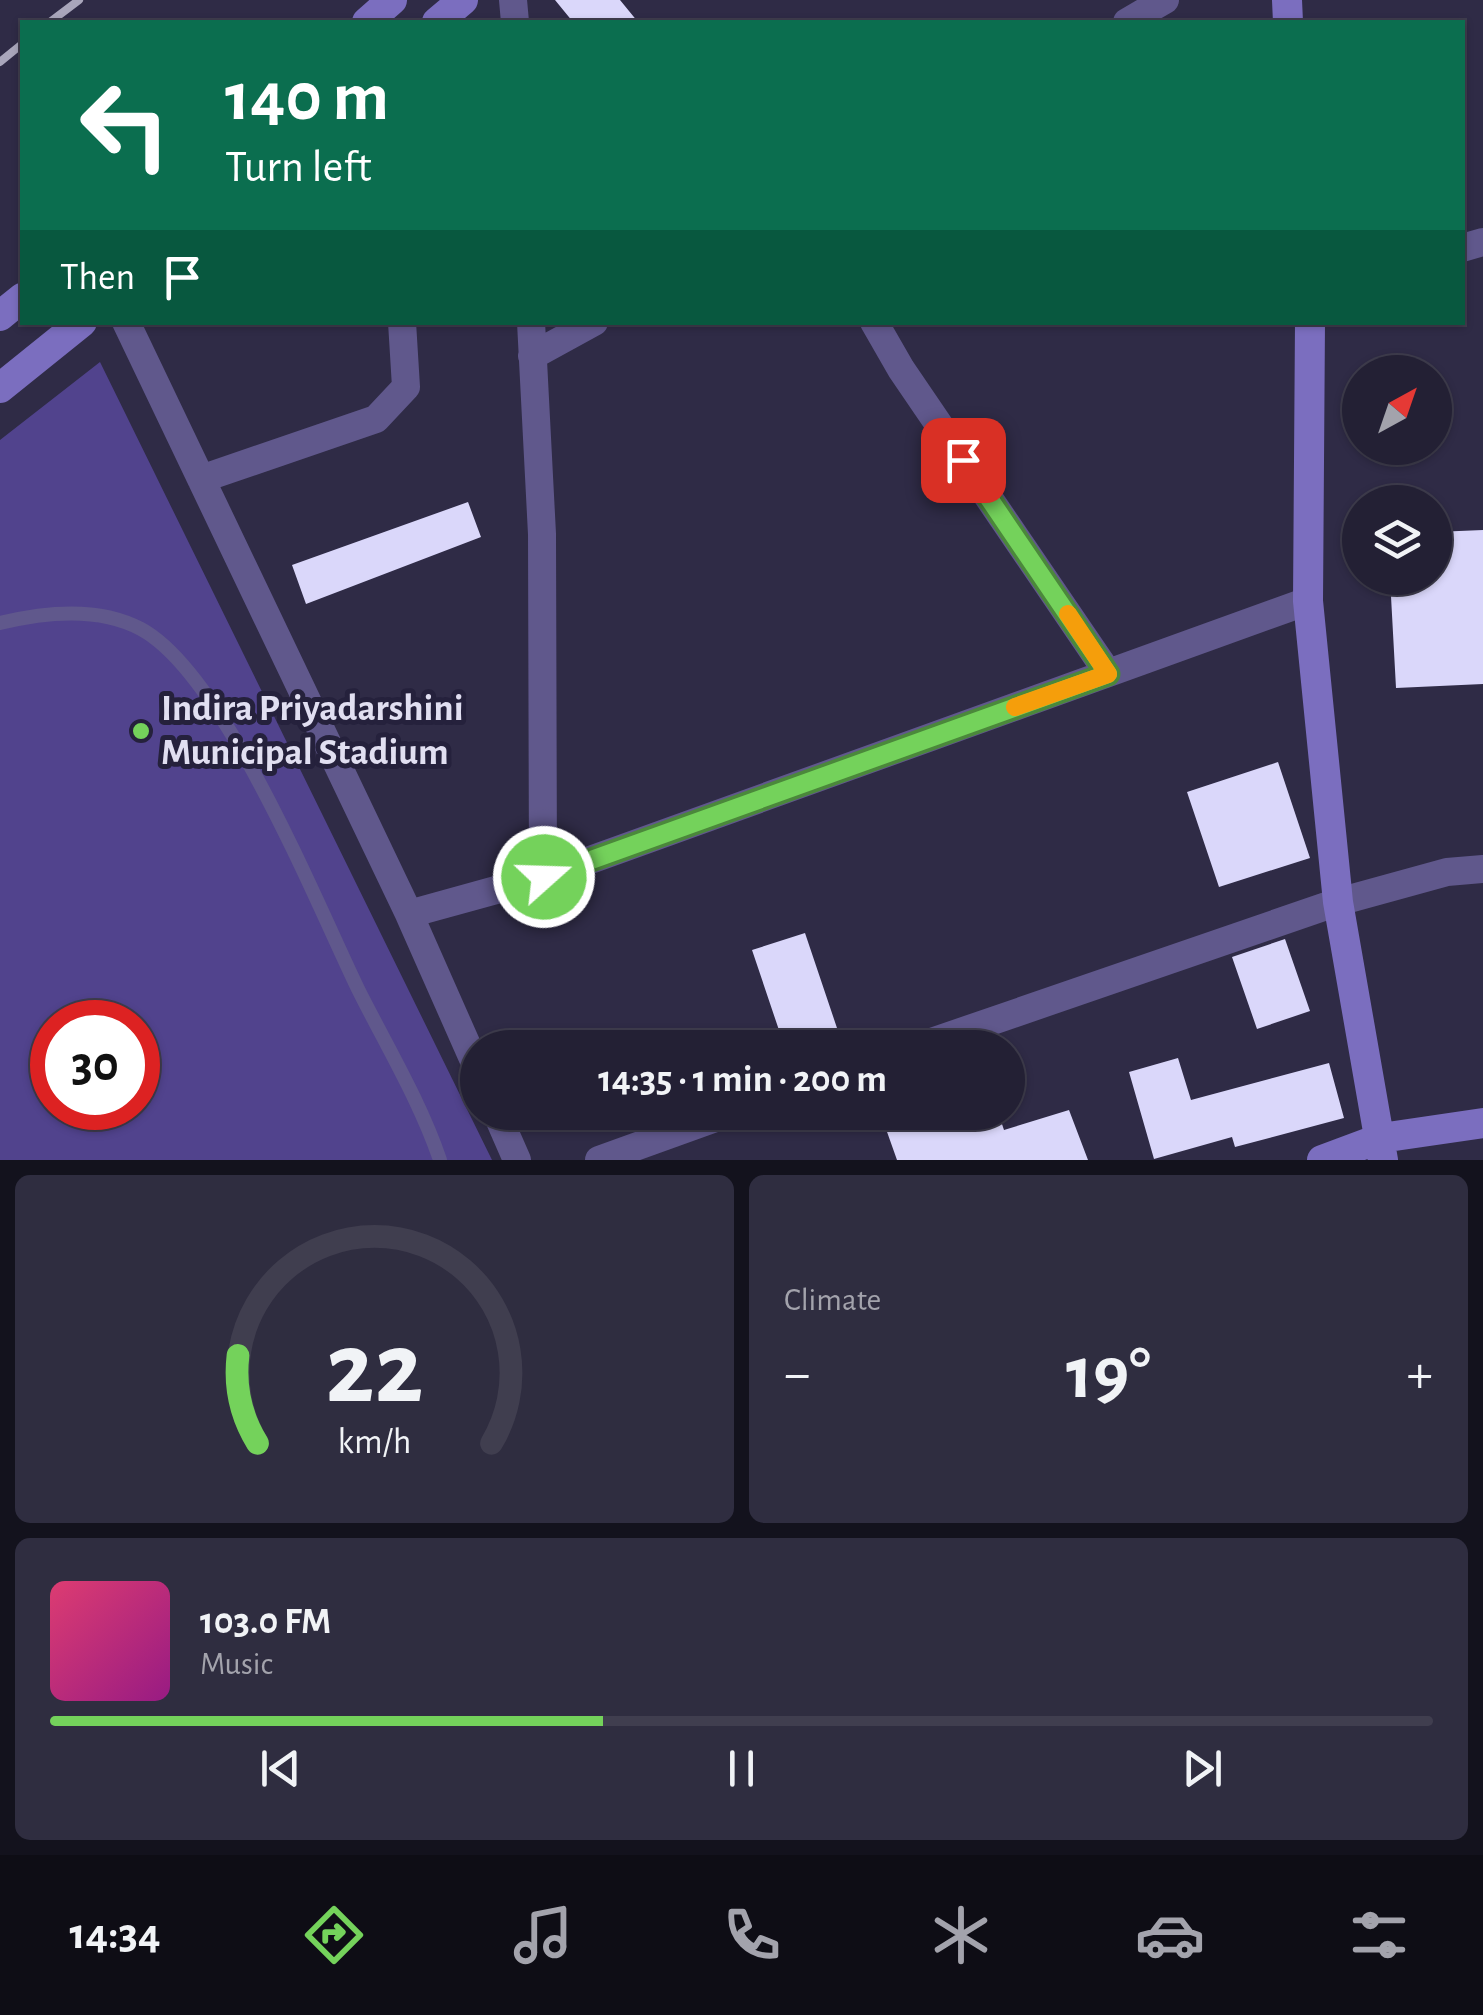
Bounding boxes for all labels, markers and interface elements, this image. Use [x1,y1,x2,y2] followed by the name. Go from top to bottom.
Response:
[60,60,190,190] icon: left
[225,63,389,133] text: 140 m
[225,145,372,190] text: Turn left
[155,250,210,305] icon: arrive
[60,259,135,297] text: Then
[1342,355,1452,465] north arrow
[1342,355,1452,595] map controls
[921,418,1006,503] pin
[936,433,991,488] icon: arrive
[1342,485,1452,595] button: layers
[161,690,464,772] place label: Indira Priyadarshini Municipal Stadium
[130,720,152,742] marker: Indira Priyadarshini Municipal Stadium
[492,825,596,929] position arrow
[30,1000,160,1130] speed limit sign: 30
[598,1061,887,1099] text: 14:35 · 1 min · 200 m
[784,1284,881,1316] text: Climate
[326,1318,423,1422] text: 22
[1066,1337,1151,1412] text: 19°
[784,1347,810,1402] text: −
[1407,1347,1433,1402] text: +
[338,1424,411,1460] text: km/h
[200,1603,331,1641] text: 103.0 FM
[200,1648,273,1680] text: Music
[253,1741,308,1796] icon: previous
[714,1741,769,1796] icon: pause
[1175,1741,1230,1796] icon: next
[299,1900,369,1970] icon: directions
[508,1900,578,1970] icon: music
[717,1900,787,1970] icon: phone
[926,1900,996,1970] icon: climate
[1135,1900,1205,1970] icon: car
[1344,1900,1414,1970] icon: filters
[69,1912,161,1957] text: 14:34

